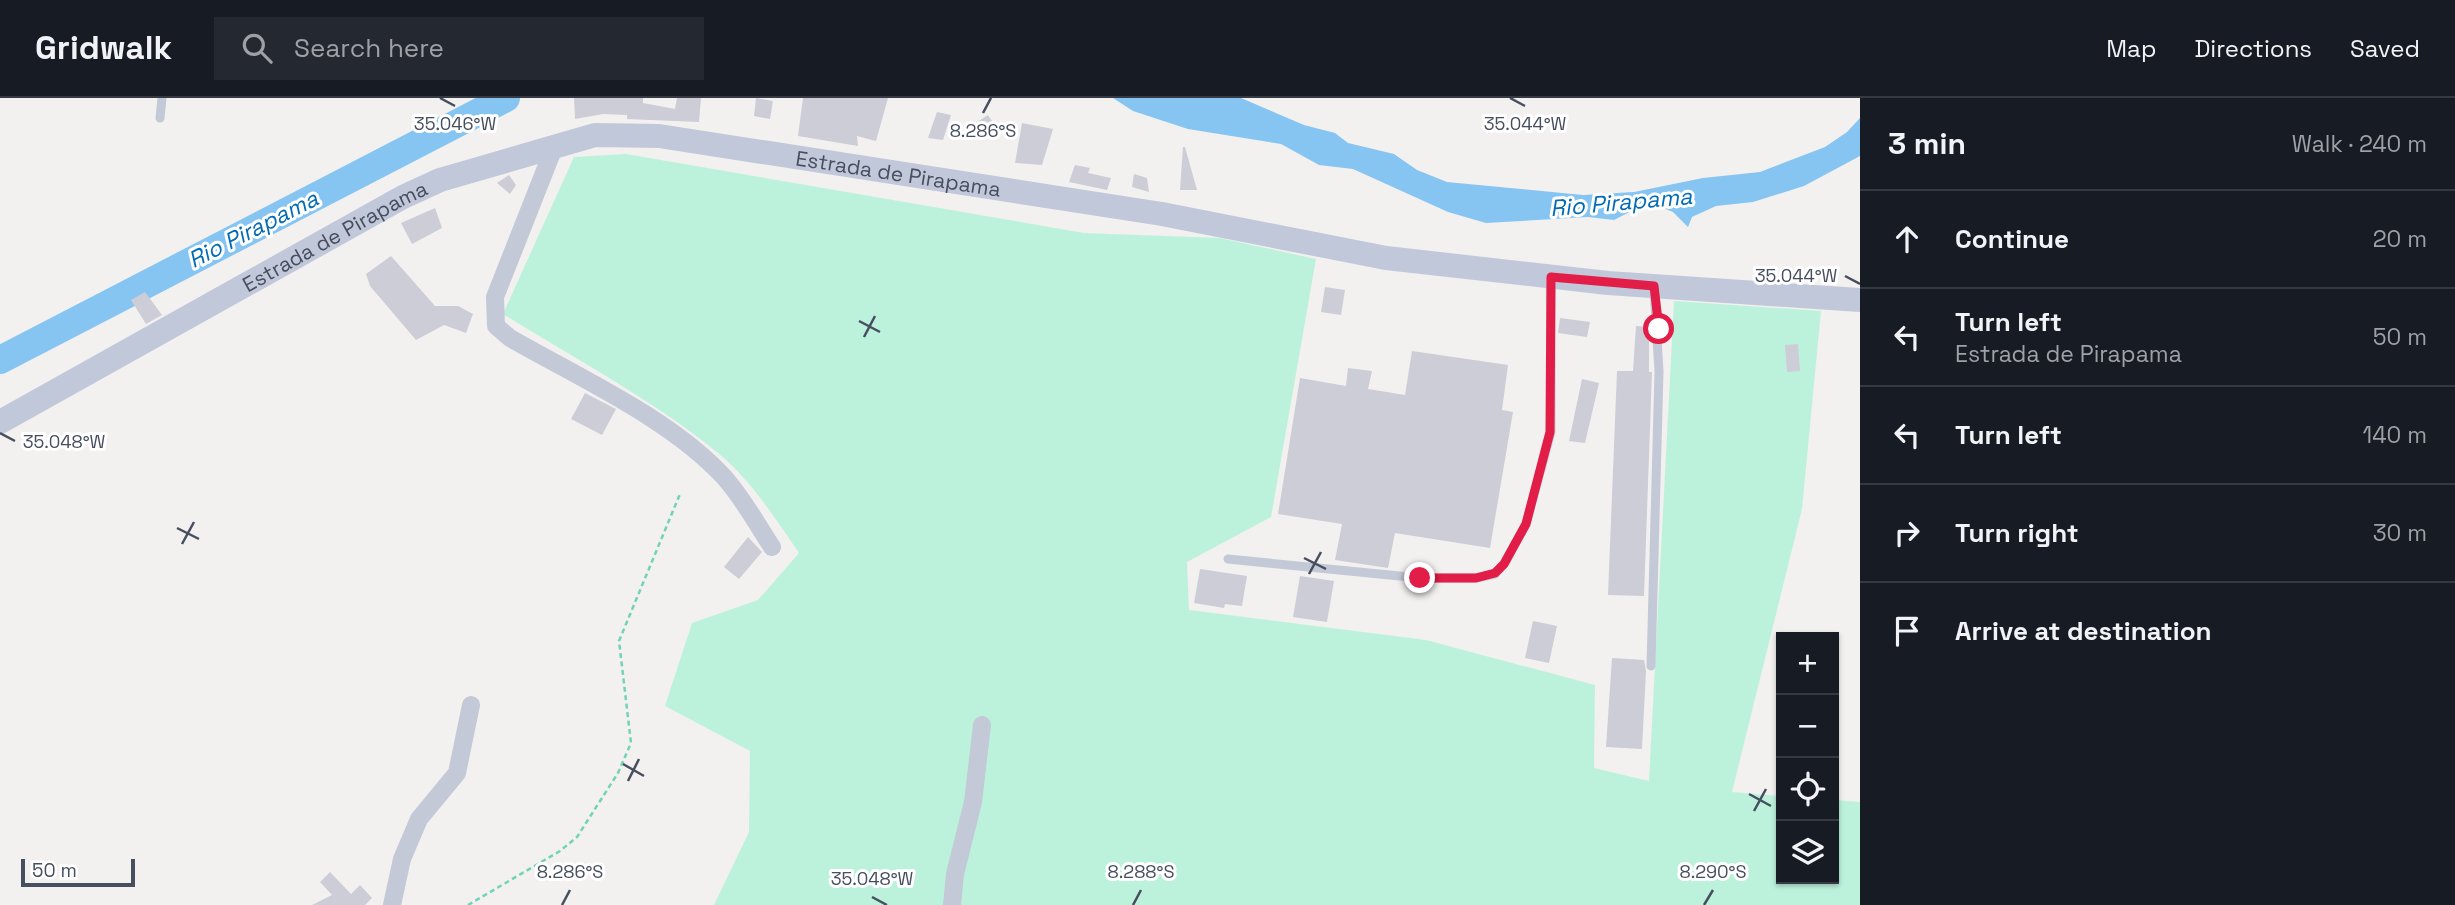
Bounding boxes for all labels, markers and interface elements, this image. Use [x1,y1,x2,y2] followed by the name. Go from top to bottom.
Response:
[214,17,704,80] search box
[35,27,172,69] text: Gridwalk
[238,29,276,67] icon: search
[294,31,444,65] text: Search here
[2106,33,2156,64] text: Map
[2194,33,2312,64] text: Directions
[2350,33,2420,64] text: Saved
[414,112,496,135] text: 35.046°W
[1484,112,1567,135] text: 35.044°W
[950,119,1016,142] text: 8.286°S
[1888,124,1966,163] text: 3 min
[2292,129,2427,159] text: Walk · 240 m
[794,144,1003,202] street label: Estrada de Pirapama
[237,174,431,298] street label: Estrada de Pirapama
[1549,181,1694,223] water label: Rio Pirapama
[183,183,324,275] water label: Rio Pirapama
[1888,220,1926,258] icon: ahead
[1955,222,2069,256] text: Continue
[2373,224,2427,254] text: 20 m
[1755,264,1838,287] text: 35.044°W
[1955,305,2062,339] text: Turn left
[1643,313,1674,344] route start
[1888,318,1926,356] icon: left
[2373,322,2427,352] text: 50 m
[1955,339,2182,369] text: Estrada de Pirapama
[1888,416,1926,454] icon: left
[1955,418,2062,452] text: Turn left
[2363,420,2427,450] text: 140 m
[23,430,106,453] text: 35.048°W
[1888,514,1926,552] icon: right
[1955,516,2079,550] text: Turn right
[2373,518,2427,548] text: 30 m
[1404,562,1435,593] route end
[1888,612,1926,650] icon: arrive
[1955,614,2212,648] text: Arrive at destination
[1776,632,1839,884] map controls
[1776,632,1839,695] button: +
[1776,695,1839,758] button: −
[1776,758,1839,821] button: locate
[1776,821,1839,884] button: layers
[21,856,135,888] scale bar
[32,858,77,883] text: 50 m
[537,860,603,883] text: 8.286°S
[1108,860,1174,883] text: 8.288°S
[1679,860,1747,883] text: 8.290°S
[831,867,914,890] text: 35.048°W

